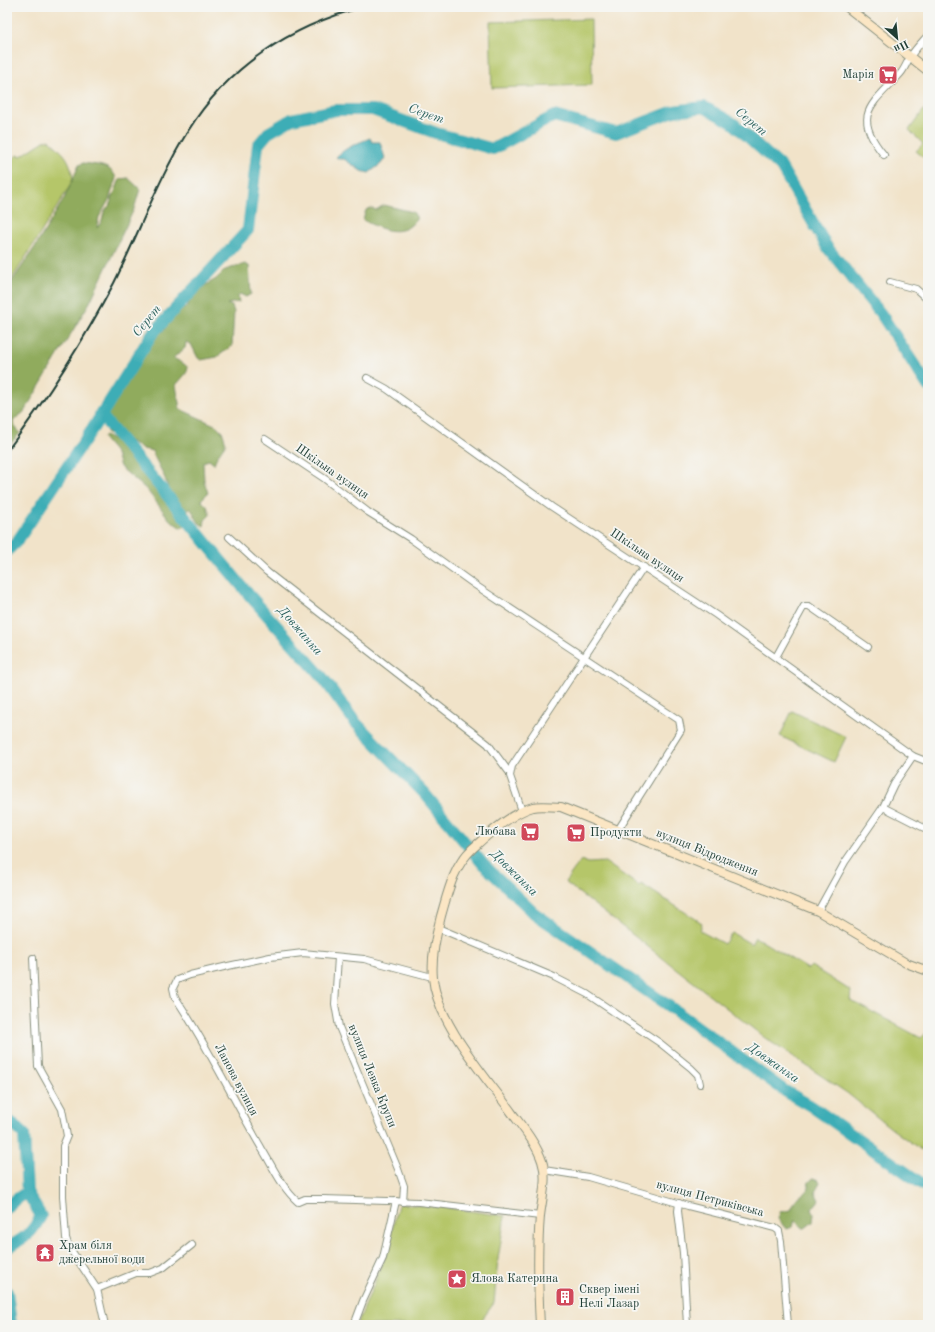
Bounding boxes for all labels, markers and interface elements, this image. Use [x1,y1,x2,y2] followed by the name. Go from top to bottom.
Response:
[877,18,917,58] north arrow
[892,37,910,54] text: Пн
[877,64,899,86] supermarket icon: Марія
[842,68,874,81] place label: Марія
[406,102,446,126] water label: Серет
[733,105,770,139] water label: Серет
[130,302,164,339] water label: Серет
[293,442,371,502] street label: Шкільна вулиця
[608,526,687,585] street label: Шкільна вулиця
[274,603,325,658] water label: Довжанка
[519,821,541,843] supermarket icon: Любава
[565,822,587,844] supermarket icon: Продукти
[475,826,516,838] place label: Любава
[654,826,760,879] street label: вулиця Відродження
[590,827,642,839] place label: Продукти
[487,846,540,899] water label: Довжанка
[346,1023,398,1129] street label: вулиця Левка Крупи
[743,1039,801,1086] water label: Довжанка
[212,1042,260,1118] street label: Ланова вулиця
[655,1178,765,1219] street label: вулиця Петриківська
[59,1239,145,1266] place label: Храм біля джерельної води
[34,1242,56,1264] temple icon: Храм біля джерельної води
[446,1268,468,1290] place icon: Ялова Катерина
[471,1273,558,1285] place label: Ялова Катерина
[579,1283,639,1310] place label: Сквер імені Нелі Лазар
[554,1286,576,1308] building icon: Сквер імені Нелі Лазар

